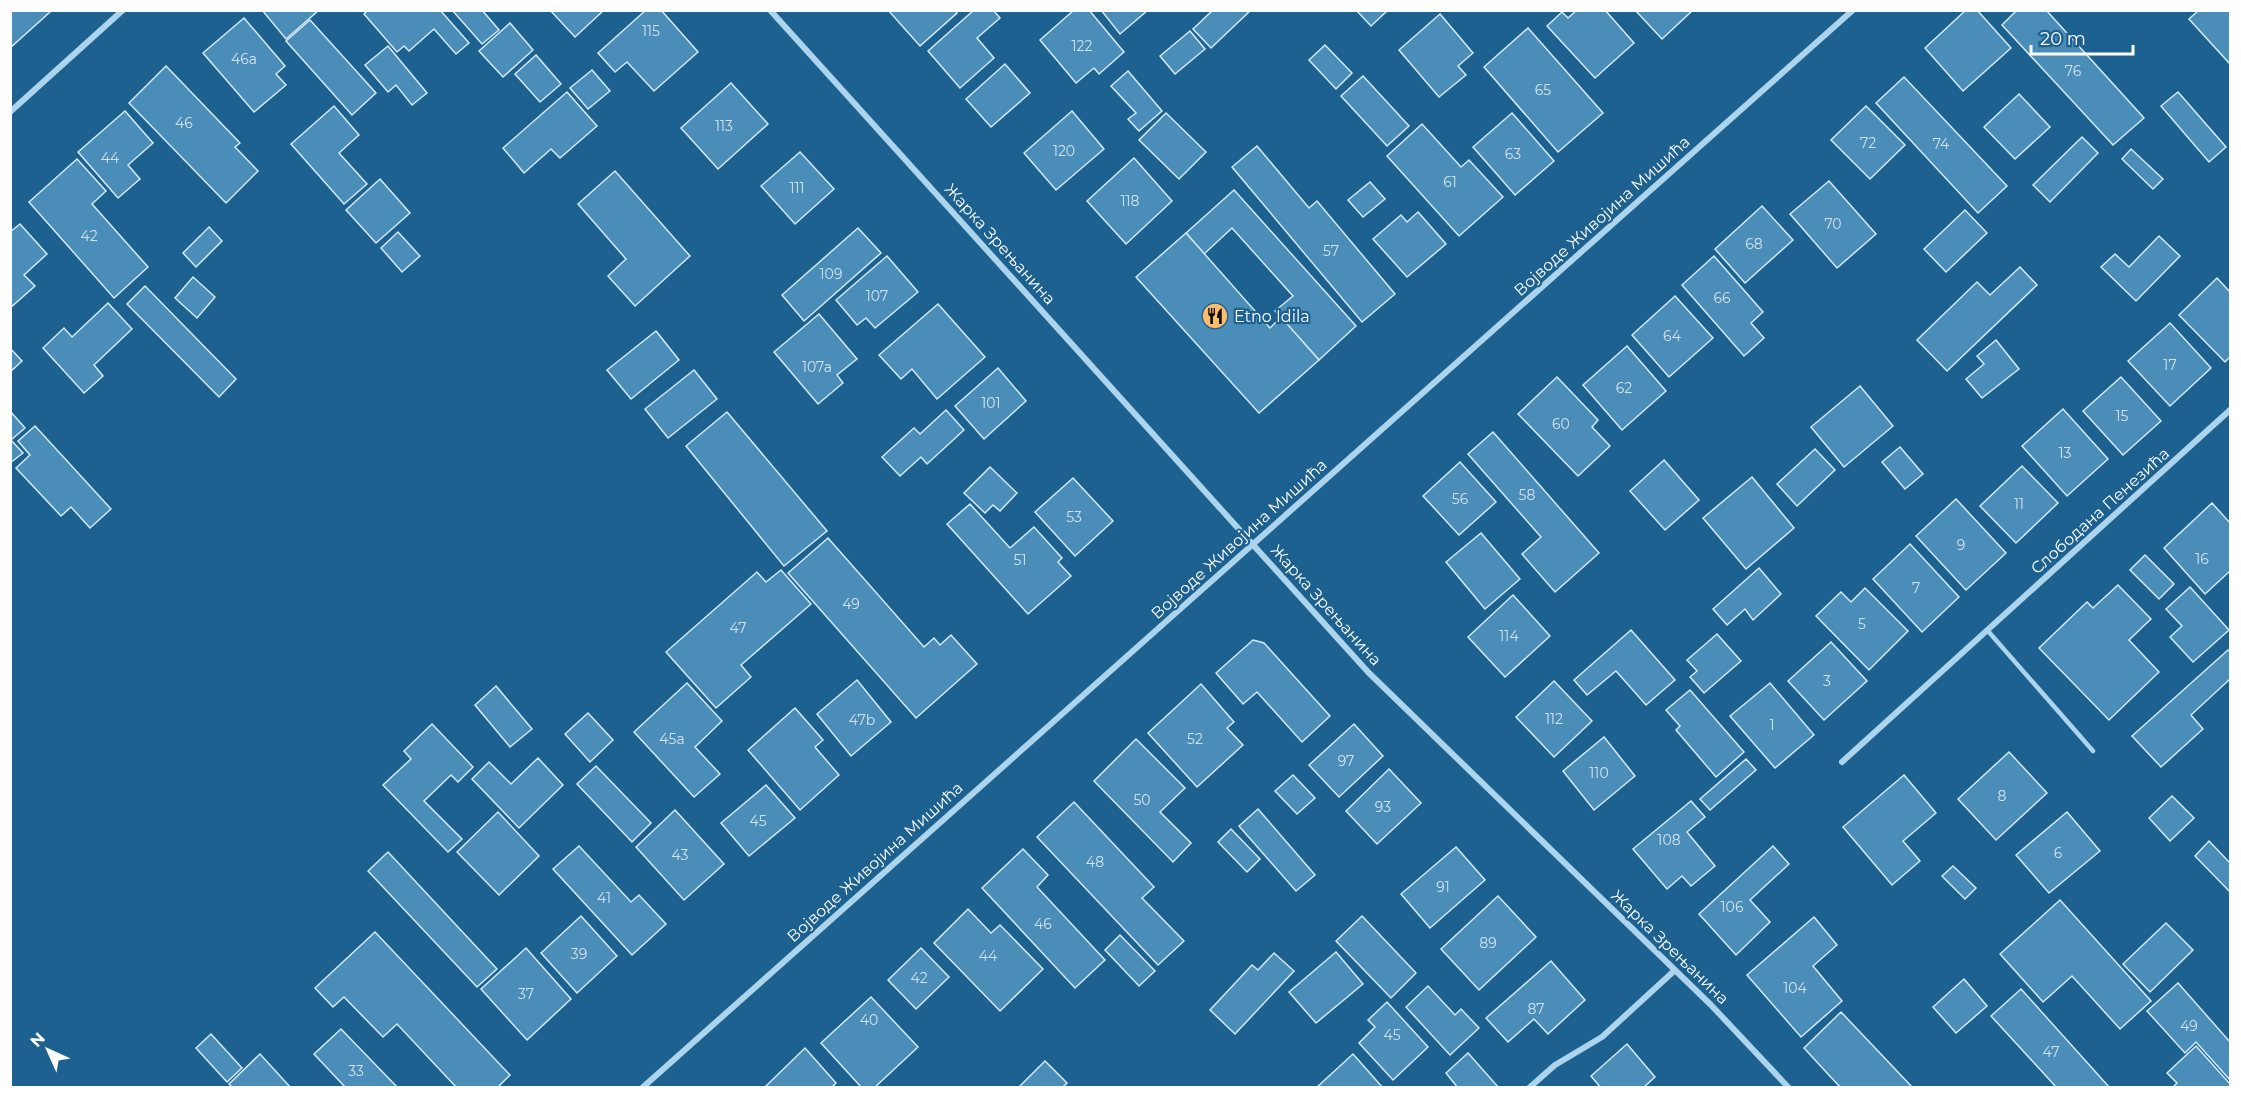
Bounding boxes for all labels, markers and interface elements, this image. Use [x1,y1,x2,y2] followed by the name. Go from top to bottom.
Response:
[2031,18,2133,56] scale bar
[642,22,660,40] house number: 115
[2040,28,2086,50] text: 20 m
[1072,37,1093,55] house number: 122
[231,50,257,68] house number: 46a
[2065,62,2082,80] house number: 76
[1535,81,1551,99] house number: 65
[175,114,193,132] house number: 46
[715,117,733,135] house number: 113
[1510,132,1694,300] street label: Војводе Живојина Мишића
[1860,134,1876,152] house number: 72
[1933,135,1950,153] house number: 74
[1053,142,1075,160] house number: 120
[1505,145,1521,163] house number: 63
[101,149,120,167] house number: 44
[1443,173,1457,191] house number: 61
[789,179,805,197] house number: 111
[941,180,1059,308] street label: Жарка Зрењанина
[1120,192,1140,210] house number: 118
[1824,215,1842,233] house number: 70
[80,227,98,245] house number: 42
[1745,235,1763,253] house number: 68
[1323,242,1339,260] house number: 57
[820,265,842,283] house number: 109
[866,287,888,305] house number: 107
[1713,289,1731,307] house number: 66
[1200,301,1230,331] restaurant icon: Etno Idila
[1234,307,1310,326] place label: Etno Idila
[1663,327,1682,345] house number: 64
[2163,356,2177,374] house number: 17
[802,358,832,376] house number: 107a
[1616,379,1632,397] house number: 62
[981,394,1001,412] house number: 101
[2116,407,2129,425] house number: 15
[1552,415,1570,433] house number: 60
[2027,444,2173,578] street label: Слободана Пенезића
[2059,444,2072,462] house number: 13
[1147,455,1331,623] street label: Војводе Живојина Мишића
[1519,486,1535,504] house number: 58
[1452,490,1469,508] house number: 56
[2014,495,2024,513] house number: 11
[1066,508,1082,526] house number: 53
[1957,536,1965,554] house number: 9
[1267,541,1385,669] street label: Жарка Зрењанина
[2195,550,2209,568] house number: 16
[1014,551,1026,569] house number: 51
[1912,579,1920,597] house number: 7
[842,595,860,613] house number: 49
[1858,615,1866,633] house number: 5
[730,619,746,637] house number: 47
[1499,627,1519,645] house number: 114
[1823,672,1831,690] house number: 3
[1545,710,1563,728] house number: 112
[849,711,875,729] house number: 47b
[1769,716,1775,734] house number: 1
[659,730,685,748] house number: 45a
[1187,730,1203,748] house number: 52
[1338,752,1354,770] house number: 97
[1589,764,1609,782] house number: 110
[783,778,967,946] street label: Војводе Живојина Мишића
[1998,787,2007,805] house number: 8
[1133,791,1151,809] house number: 50
[1375,798,1391,816] house number: 93
[749,812,767,830] house number: 45
[1657,831,1681,849] house number: 108
[2054,844,2063,862] house number: 6
[672,846,689,864] house number: 43
[1086,853,1104,871] house number: 48
[1436,878,1450,896] house number: 91
[1607,886,1733,1008] street label: Жарка Зрењанина
[597,889,611,907] house number: 41
[1721,898,1744,916] house number: 106
[1034,915,1052,933] house number: 46
[1479,934,1497,952] house number: 89
[571,945,587,963] house number: 39
[979,947,998,965] house number: 44
[910,969,928,987] house number: 42
[1783,979,1808,997] house number: 104
[518,985,534,1003] house number: 37
[1527,1000,1545,1018] house number: 87
[860,1011,878,1029] house number: 40
[2180,1017,2198,1035] house number: 49
[18,1020,78,1080] north arrow
[1383,1026,1401,1044] house number: 45
[26,1028,49,1051] text: N
[2043,1043,2059,1061] house number: 47
[348,1062,364,1080] house number: 33

